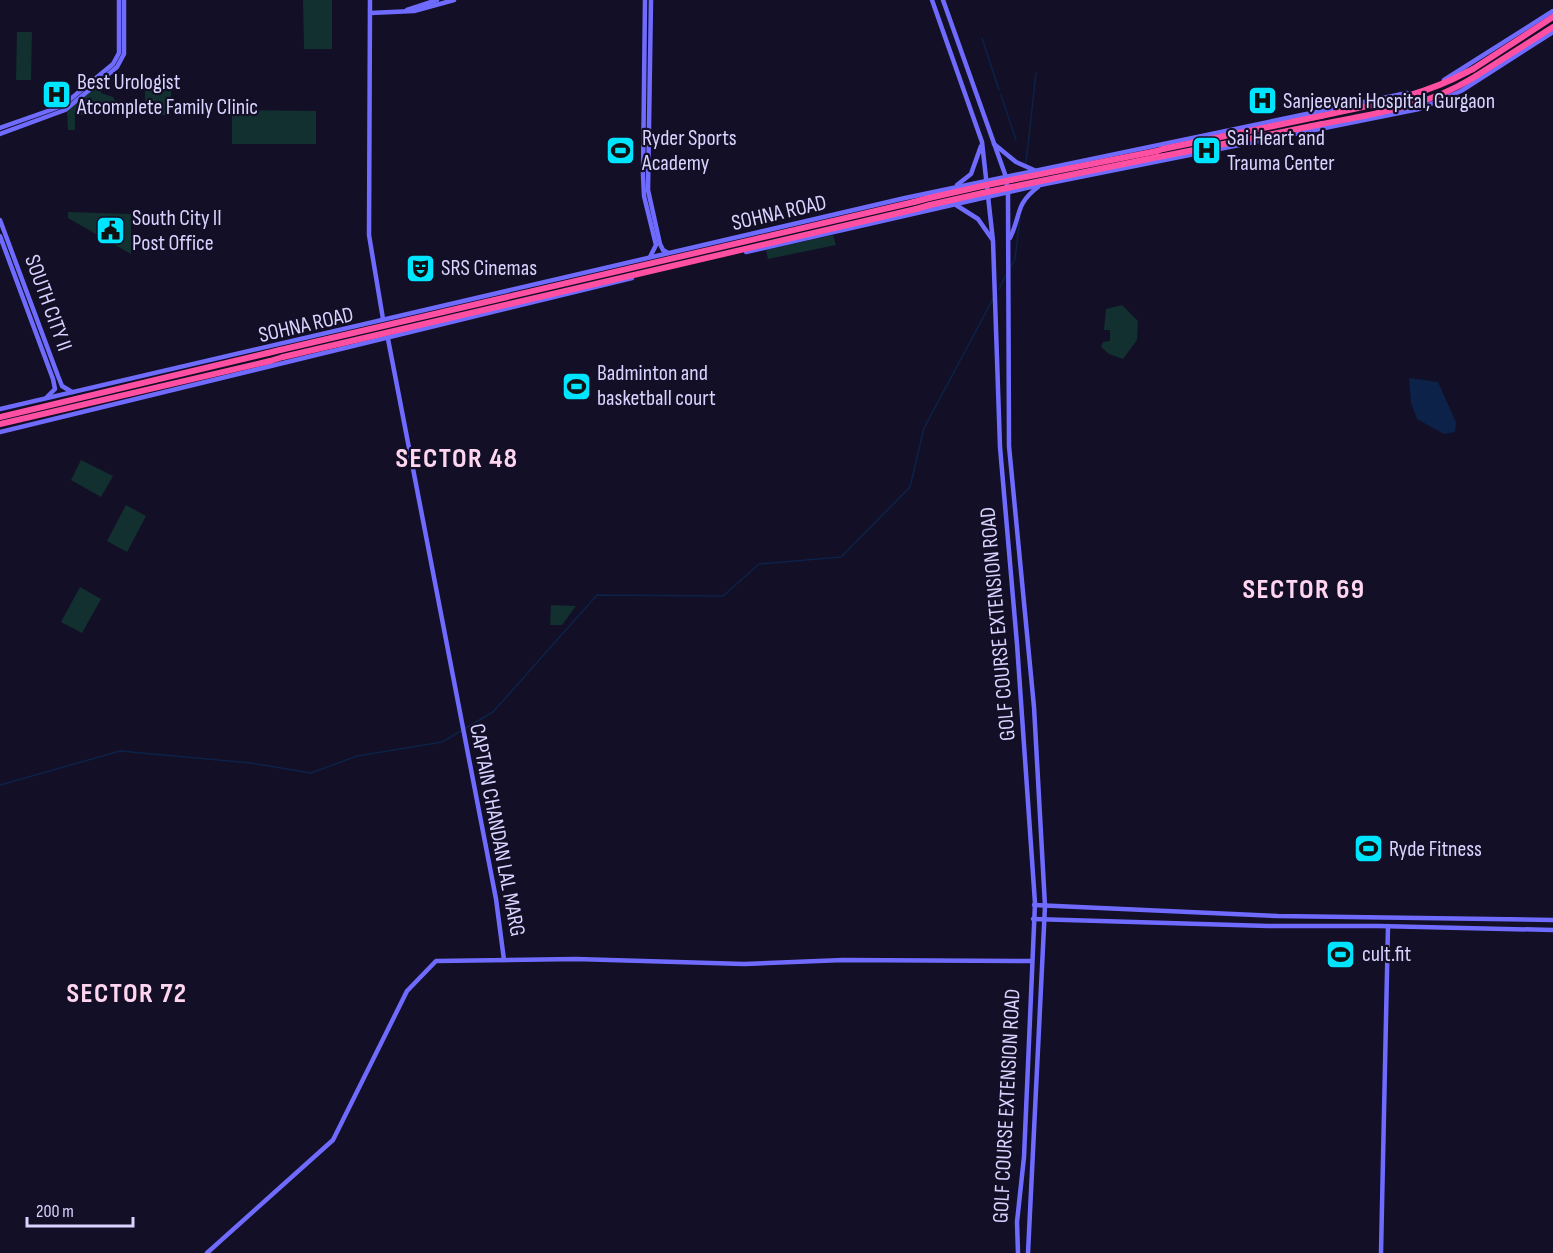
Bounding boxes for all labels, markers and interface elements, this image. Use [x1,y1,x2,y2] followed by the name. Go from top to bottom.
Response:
[76,69,258,121] place label: Best Urologist Atcomplete Family Clinic
[40,79,72,111] hospital icon: Best Urologist Atcomplete Family Clinic
[1246,85,1278,117] hospital icon: Sanjeevani Hospital, Gurgaon
[1283,88,1495,115] place label: Sanjeevani Hospital, Gurgaon
[641,125,737,177] place label: Ryder Sports Academy
[1227,125,1335,177] place label: Sai Heart and Trauma Center
[605,135,637,167] sports icon: Ryder Sports Academy
[1190,135,1222,167] hospital icon: Sai Heart and Trauma Center
[729,189,829,237] street label: SOHNA ROAD
[132,205,222,257] place label: South City II Post Office
[95,215,127,247] public building icon: South City II Post Office
[18,251,78,355] street label: SOUTH CITY II
[404,252,436,284] theatre icon: SRS Cinemas
[441,255,537,282] place label: SRS Cinemas
[256,301,356,349] street label: SOHNA ROAD
[597,360,716,412] place label: Badminton and basketball court
[560,370,592,402] sports icon: Badminton and basketball court
[395,442,519,475] district label: SECTOR 48
[974,506,1022,742] street label: GOLF COURSE EXTENSION ROAD
[1242,573,1366,606] district label: SECTOR 69
[463,721,531,939] street label: CAPTAIN CHANDAN LAL MARG
[1352,833,1384,865] sports icon: Ryde Fitness
[1389,836,1482,863] place label: Ryde Fitness
[1325,938,1357,970] sports icon: cult.fit
[1362,941,1411,968] place label: cult.fit
[66,977,188,1010] district label: SECTOR 72
[987,988,1027,1224] street label: GOLF COURSE EXTENSION ROAD
[27,1190,134,1228] scale bar
[36,1201,74,1222] text: 200 m

